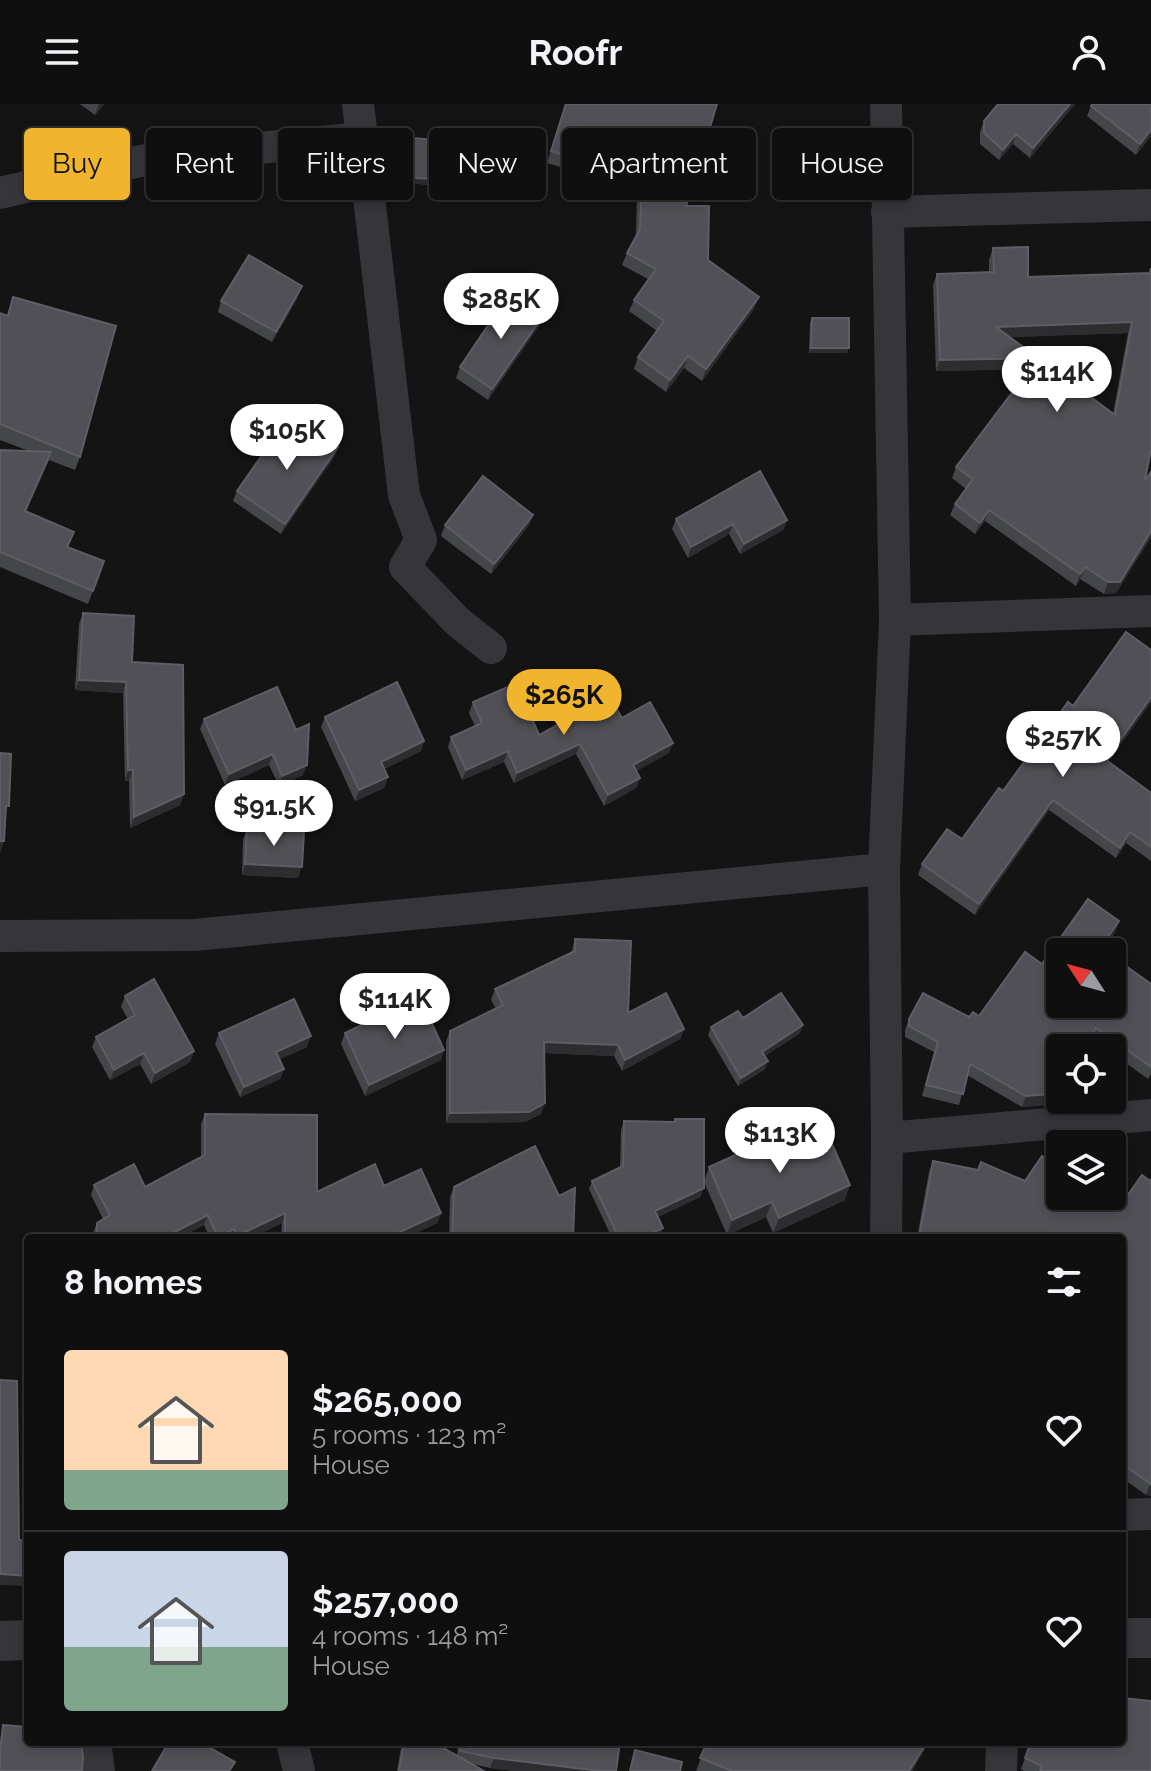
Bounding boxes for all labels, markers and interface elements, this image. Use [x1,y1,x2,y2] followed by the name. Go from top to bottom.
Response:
[40,30,84,74] icon: menu
[1067,30,1111,74] icon: person
[528,31,623,73] text: Roofr
[24,128,130,200] chip: Buy
[146,128,262,200] chip: Rent
[278,128,413,200] chip: Filters
[429,128,546,200] chip: New
[562,128,756,200] chip: Apartment
[772,128,912,200] chip: House
[445,273,557,341] pin: $285K
[462,284,540,314] text: $285K
[1001,346,1113,414] pin: $114K
[1020,357,1094,387] text: $114K
[231,404,343,472] pin: $105K
[248,415,326,445] text: $105K
[508,669,620,737] pin: $265K
[525,680,603,710] text: $265K
[1007,711,1119,779] pin: $257K
[1024,722,1102,752] text: $257K
[209,780,339,848] pin: $91.5K
[233,791,315,821] text: $91.5K
[1046,938,1126,1018] north arrow
[1046,938,1126,1210] map controls
[339,973,451,1041] pin: $114K
[358,984,432,1014] text: $114K
[1046,1034,1126,1114] button: locate
[724,1107,836,1175] pin: $113K
[743,1118,817,1148] text: $113K
[1046,1130,1126,1210] button: layers
[1042,1260,1086,1304] icon: filters
[64,1262,203,1302] text: 8 homes
[312,1380,463,1420] text: $265,000
[128,1382,224,1478] icon: home
[1042,1408,1086,1452] icon: heart
[312,1420,506,1450] text: 5 rooms · 123 m²
[312,1450,390,1480] text: House
[312,1581,459,1621] text: $257,000
[128,1583,224,1679] icon: home
[1042,1609,1086,1653] icon: heart
[312,1621,508,1651] text: 4 rooms · 148 m²
[312,1651,390,1681] text: House

